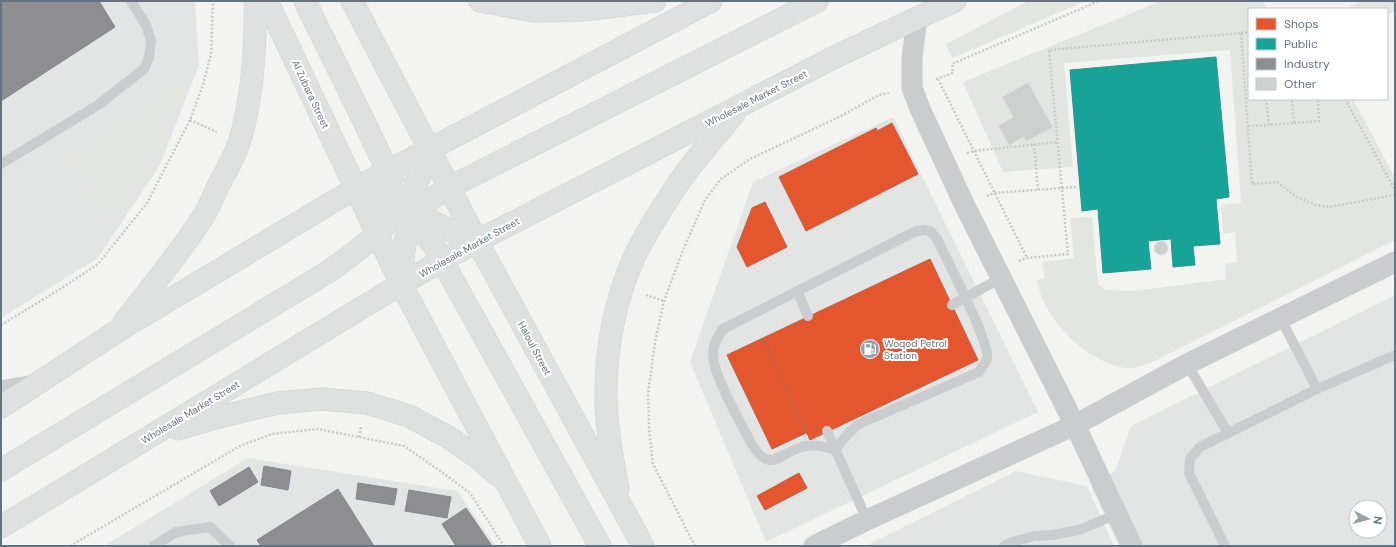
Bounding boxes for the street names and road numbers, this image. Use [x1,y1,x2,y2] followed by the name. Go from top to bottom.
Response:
[289,58,332,131] street label: Al Zubara Street
[703,67,810,130] street label: Wholesale Market Street
[417,214,522,281] street label: Wholesale Market Street
[515,319,554,378] street label: Haloul Street
[138,378,242,447] street label: Wholesale Market Street

